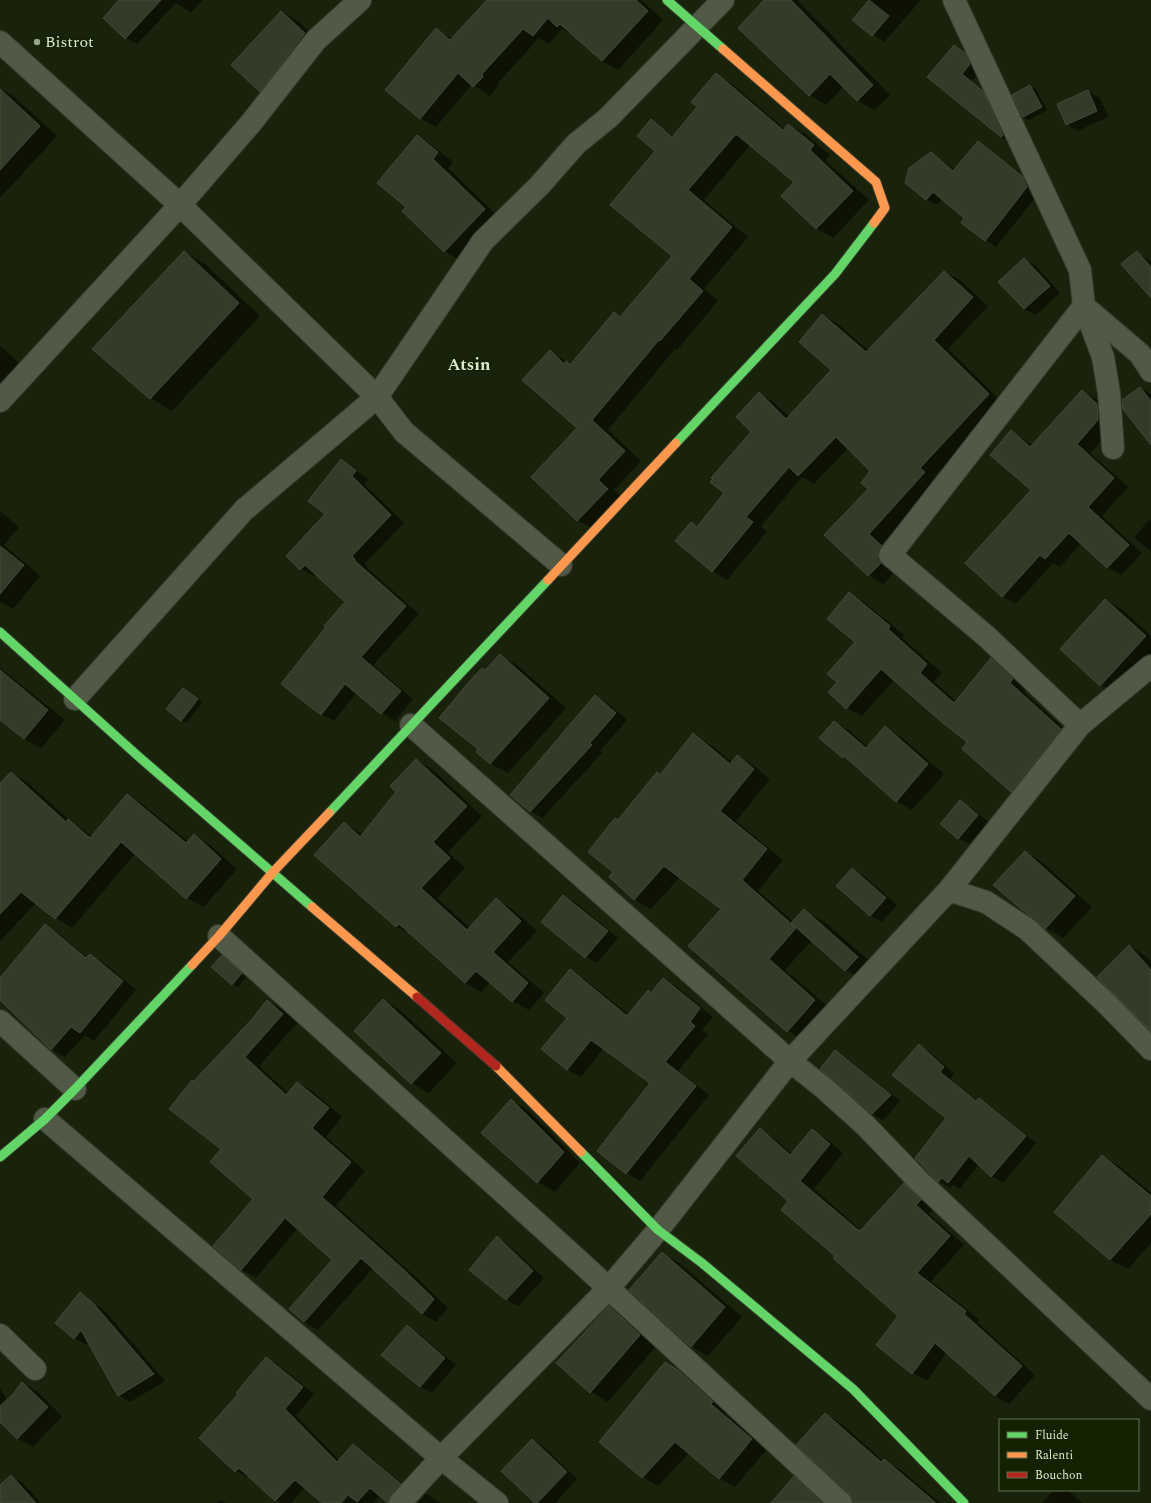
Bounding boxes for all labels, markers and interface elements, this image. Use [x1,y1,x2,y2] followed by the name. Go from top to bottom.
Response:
[45,30,94,54] place label: Bistrot
[32,37,42,47] marker: Bistrot
[448,352,491,378] district label: Atsin
[999,1419,1139,1491] legend
[1035,1426,1069,1445] text: Fluide
[1035,1446,1073,1465] text: Ralenti
[1035,1466,1082,1485] text: Bouchon

